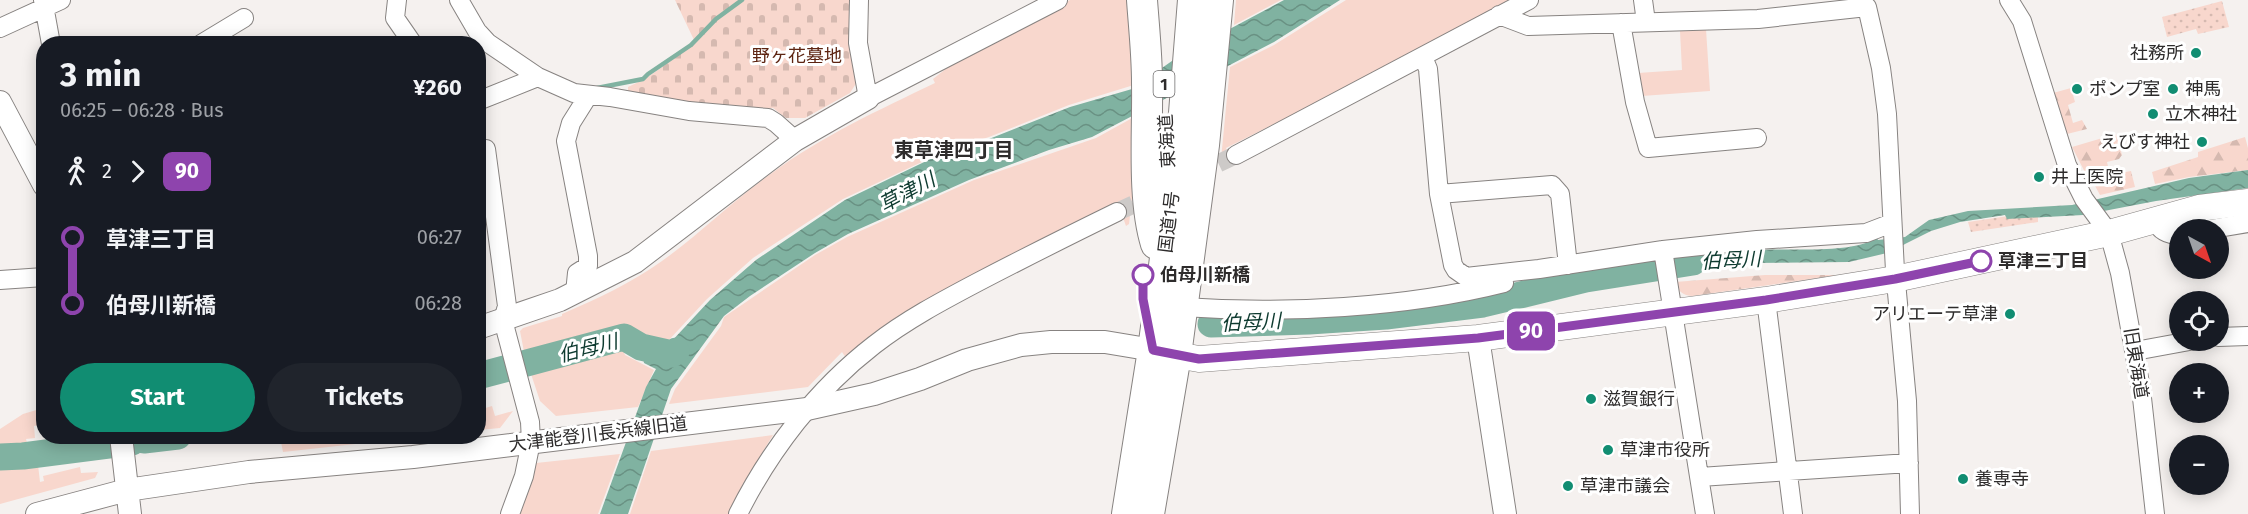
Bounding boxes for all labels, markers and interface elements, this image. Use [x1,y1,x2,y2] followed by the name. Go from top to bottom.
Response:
[2130,42,2184,64] place label: 社務所
[752,45,842,67] park label: 野ヶ花墓地
[2189,46,2203,60] marker: 社務所
[60,55,141,95] text: 3 min
[1154,71,1174,97] road number: 1
[413,74,462,101] text: ¥260
[2089,78,2160,100] place label: ポンプ室
[2185,78,2221,100] place label: 神馬
[2070,82,2084,96] marker: ポンプ室
[2166,82,2180,96] marker: 神馬
[60,98,224,122] text: 06:25 – 06:28 · Bus
[2165,103,2237,125] place label: 立木神社
[2146,107,2160,121] marker: 立木神社
[1155,113,1179,169] street label: 東海道
[2100,131,2190,153] place label: えびす神社
[2195,135,2209,149] marker: えびす神社
[894,138,1014,162] district label: 東草津四丁目
[60,155,93,188] icon: walk
[121,155,154,188] icon: forward
[175,158,199,184] text: 90
[102,159,112,183] text: 2
[875,166,941,217] water label: 草津川
[2051,166,2123,188] place label: 井上医院
[2032,170,2046,184] marker: 井上医院
[1154,190,1184,254] street label: 国道1号
[2169,219,2229,279] north arrow
[2169,219,2229,495] map controls
[417,225,462,249] text: 06:27
[106,226,216,253] text: 草津三丁目
[1700,246,1764,274] water label: 伯母川
[1970,250,1992,272] marker: 草津三丁目
[1998,250,2088,272] place label: 草津三丁目
[1132,264,1154,286] marker: 伯母川新橋
[1160,264,1250,286] place label: 伯母川新橋
[414,291,462,315] text: 06:28
[2169,291,2229,351] button: locate
[106,292,216,319] text: 伯母川新橋
[1872,303,1998,325] place label: アリエーテ草津
[2003,307,2017,321] marker: アリエーテ草津
[1220,308,1284,336] water label: 伯母川
[1504,312,1558,350] line badge: 90
[1519,318,1543,344] text: 90
[2120,326,2152,400] street label: 旧東海道
[556,329,622,367] water label: 伯母川
[60,363,255,432] button: Start
[267,363,462,432] button: Tickets
[2169,363,2229,423] button: +
[1603,388,1675,410] place label: 滋賀銀行
[1584,392,1598,406] marker: 滋賀銀行
[507,412,689,456] street label: 大津能登川長浜線旧道
[2169,435,2229,495] button: −
[1620,439,1710,461] place label: 草津市役所
[1601,443,1615,457] marker: 草津市役所
[1975,468,2029,490] place label: 養専寺
[1956,472,1970,486] marker: 養専寺
[1580,475,1670,497] place label: 草津市議会
[1561,479,1575,493] marker: 草津市議会

